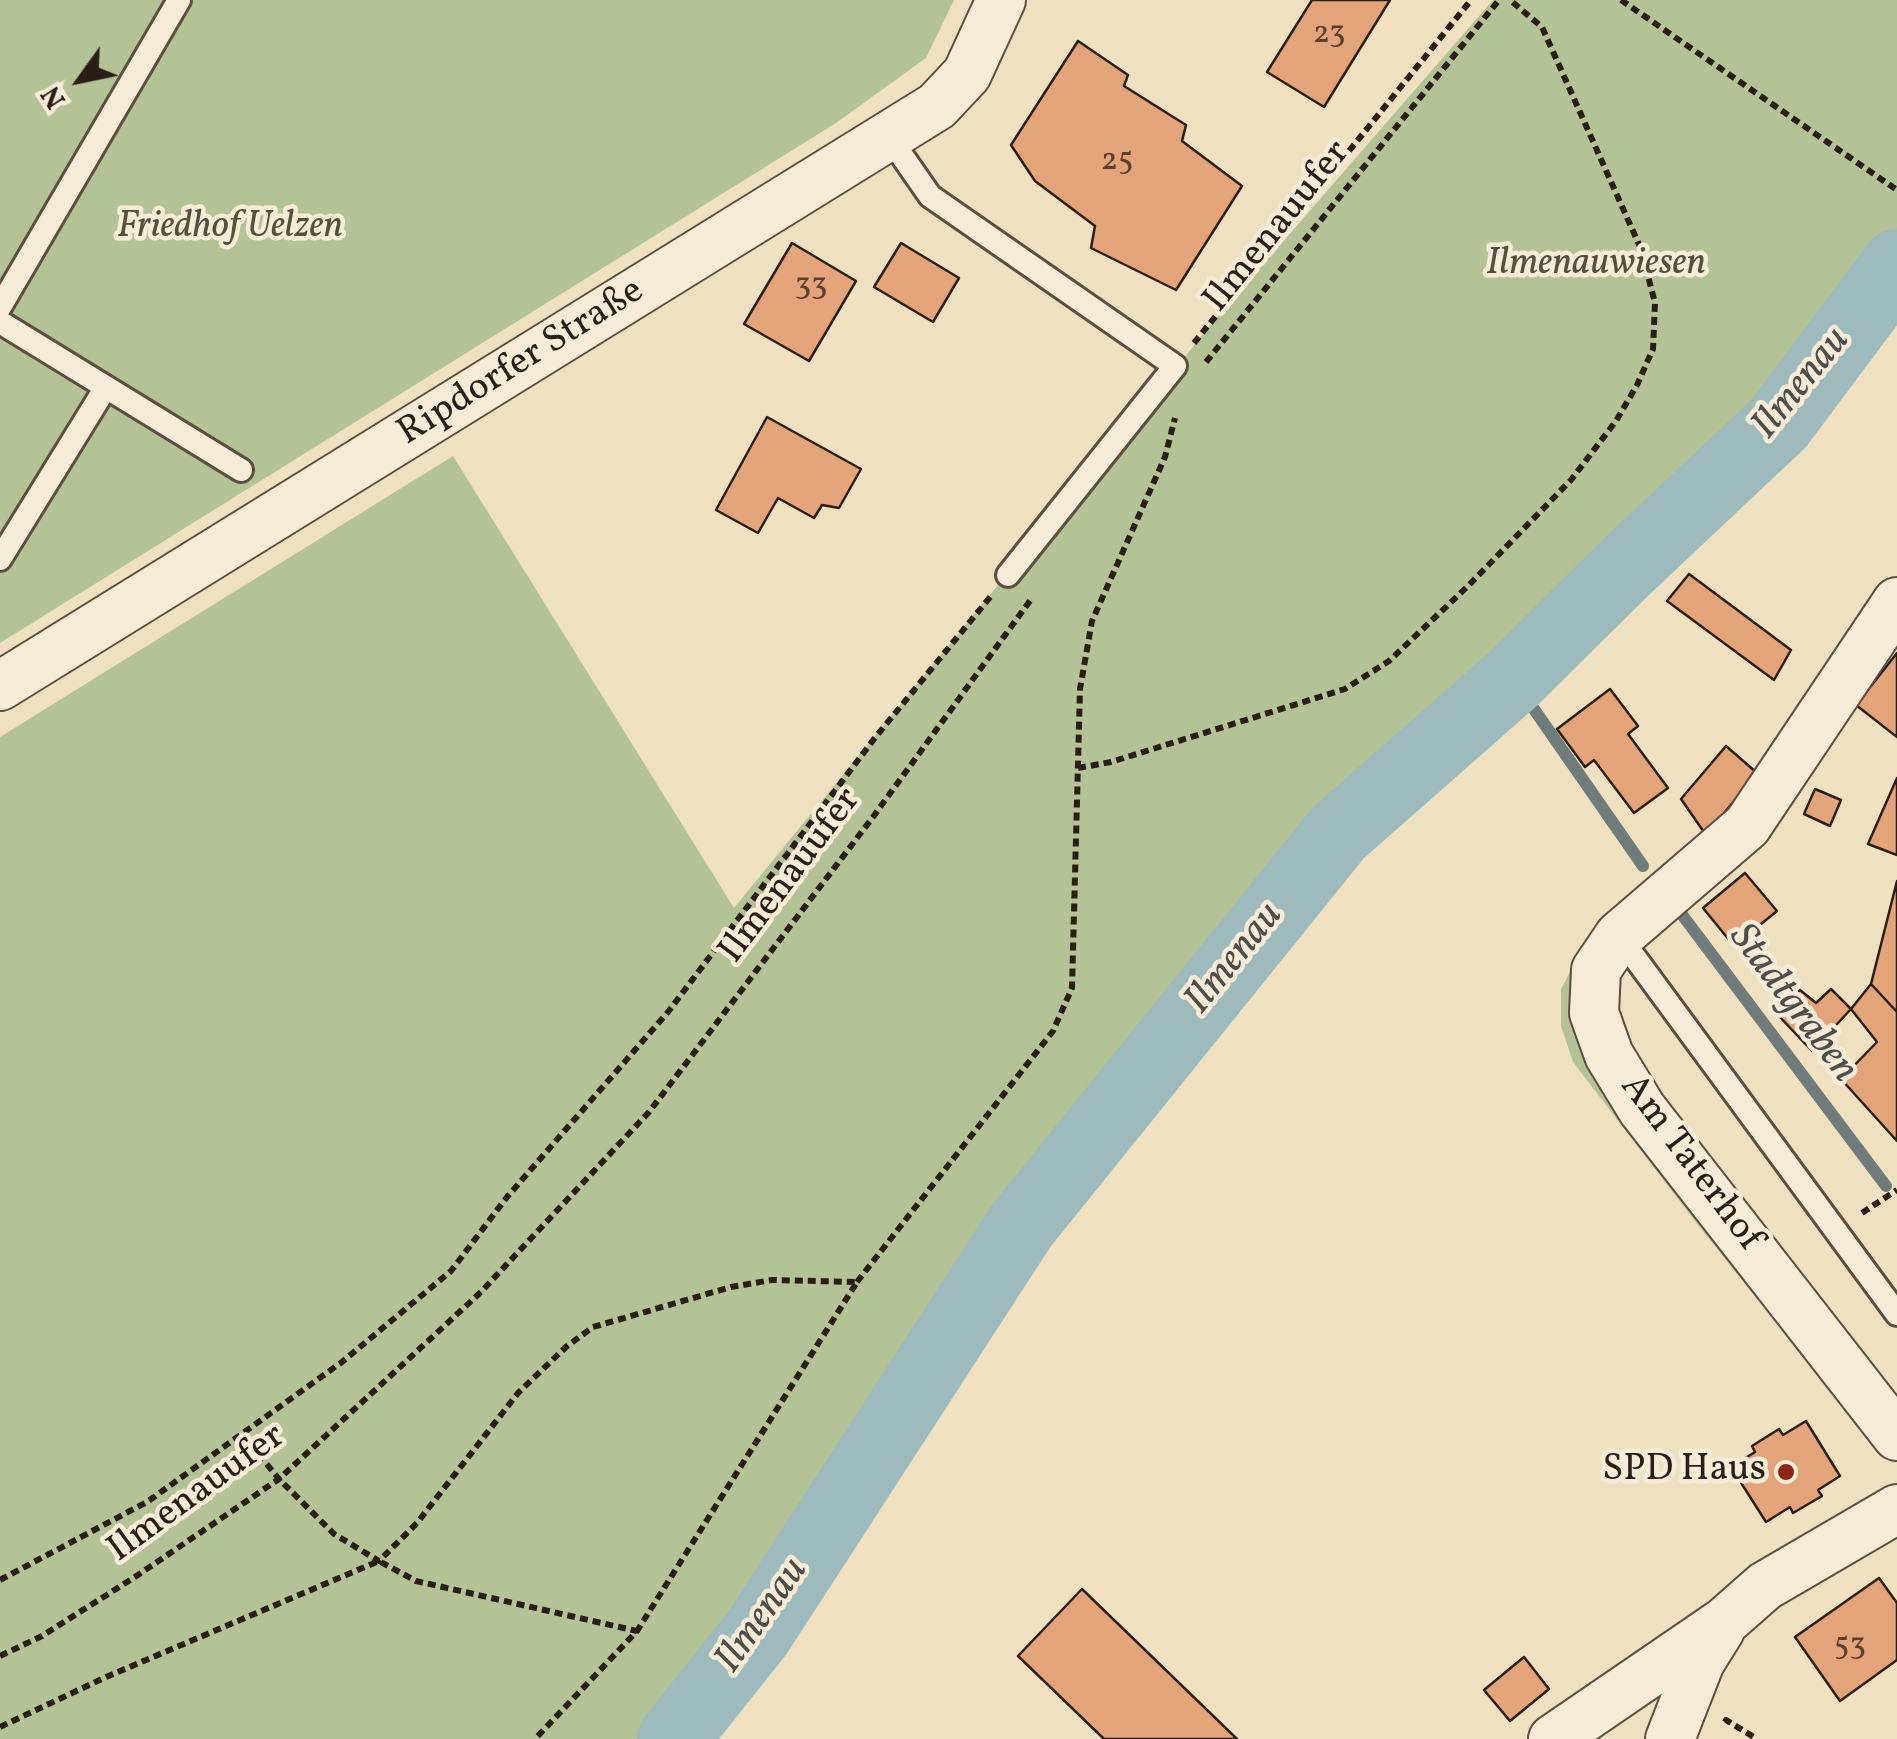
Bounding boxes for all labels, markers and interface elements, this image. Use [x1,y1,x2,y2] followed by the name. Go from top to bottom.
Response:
[1313,17,1345,55] house number: 23
[30,30,130,130] north arrow
[33,77,76,116] text: N
[1196,133,1362,323] street label: Ilmenauufer
[1101,144,1133,182] house number: 25
[117,206,343,252] park label: Friedhof Uelzen
[1486,243,1706,289] park label: Ilmenauwiesen
[795,269,827,307] house number: 33
[391,270,653,458] street label: Ripdorfer Straße
[1744,320,1862,450] water label: Ilmenau
[711,780,873,974] street label: Ilmenauufer
[1177,895,1295,1025] water label: Ilmenau
[1716,916,1866,1094] water label: Stadtgraben
[1608,1067,1770,1261] street label: Am Taterhof
[101,1415,295,1575] street label: Ilmenauufer
[1602,1449,1766,1495] place label: SPD Haus
[1775,1461,1797,1483] marker: SPD Haus
[707,1550,821,1684] water label: Ilmenau
[1834,1629,1866,1667] house number: 53

